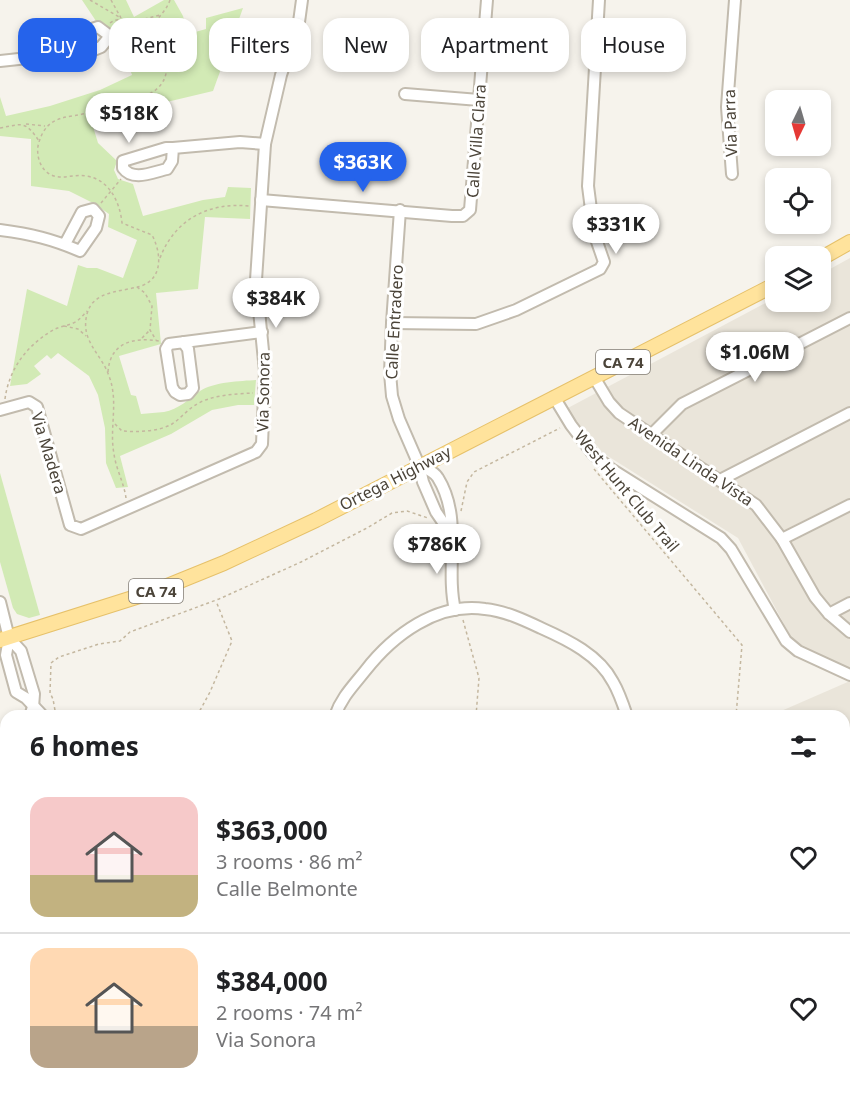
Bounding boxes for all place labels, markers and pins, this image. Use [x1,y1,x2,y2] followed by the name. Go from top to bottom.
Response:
[87,93,171,144] pin: $518K
[321,142,405,193] pin: $363K
[574,204,658,255] pin: $331K
[234,278,318,329] pin: $384K
[706,332,804,383] pin: $1.06M
[395,524,479,575] pin: $786K

